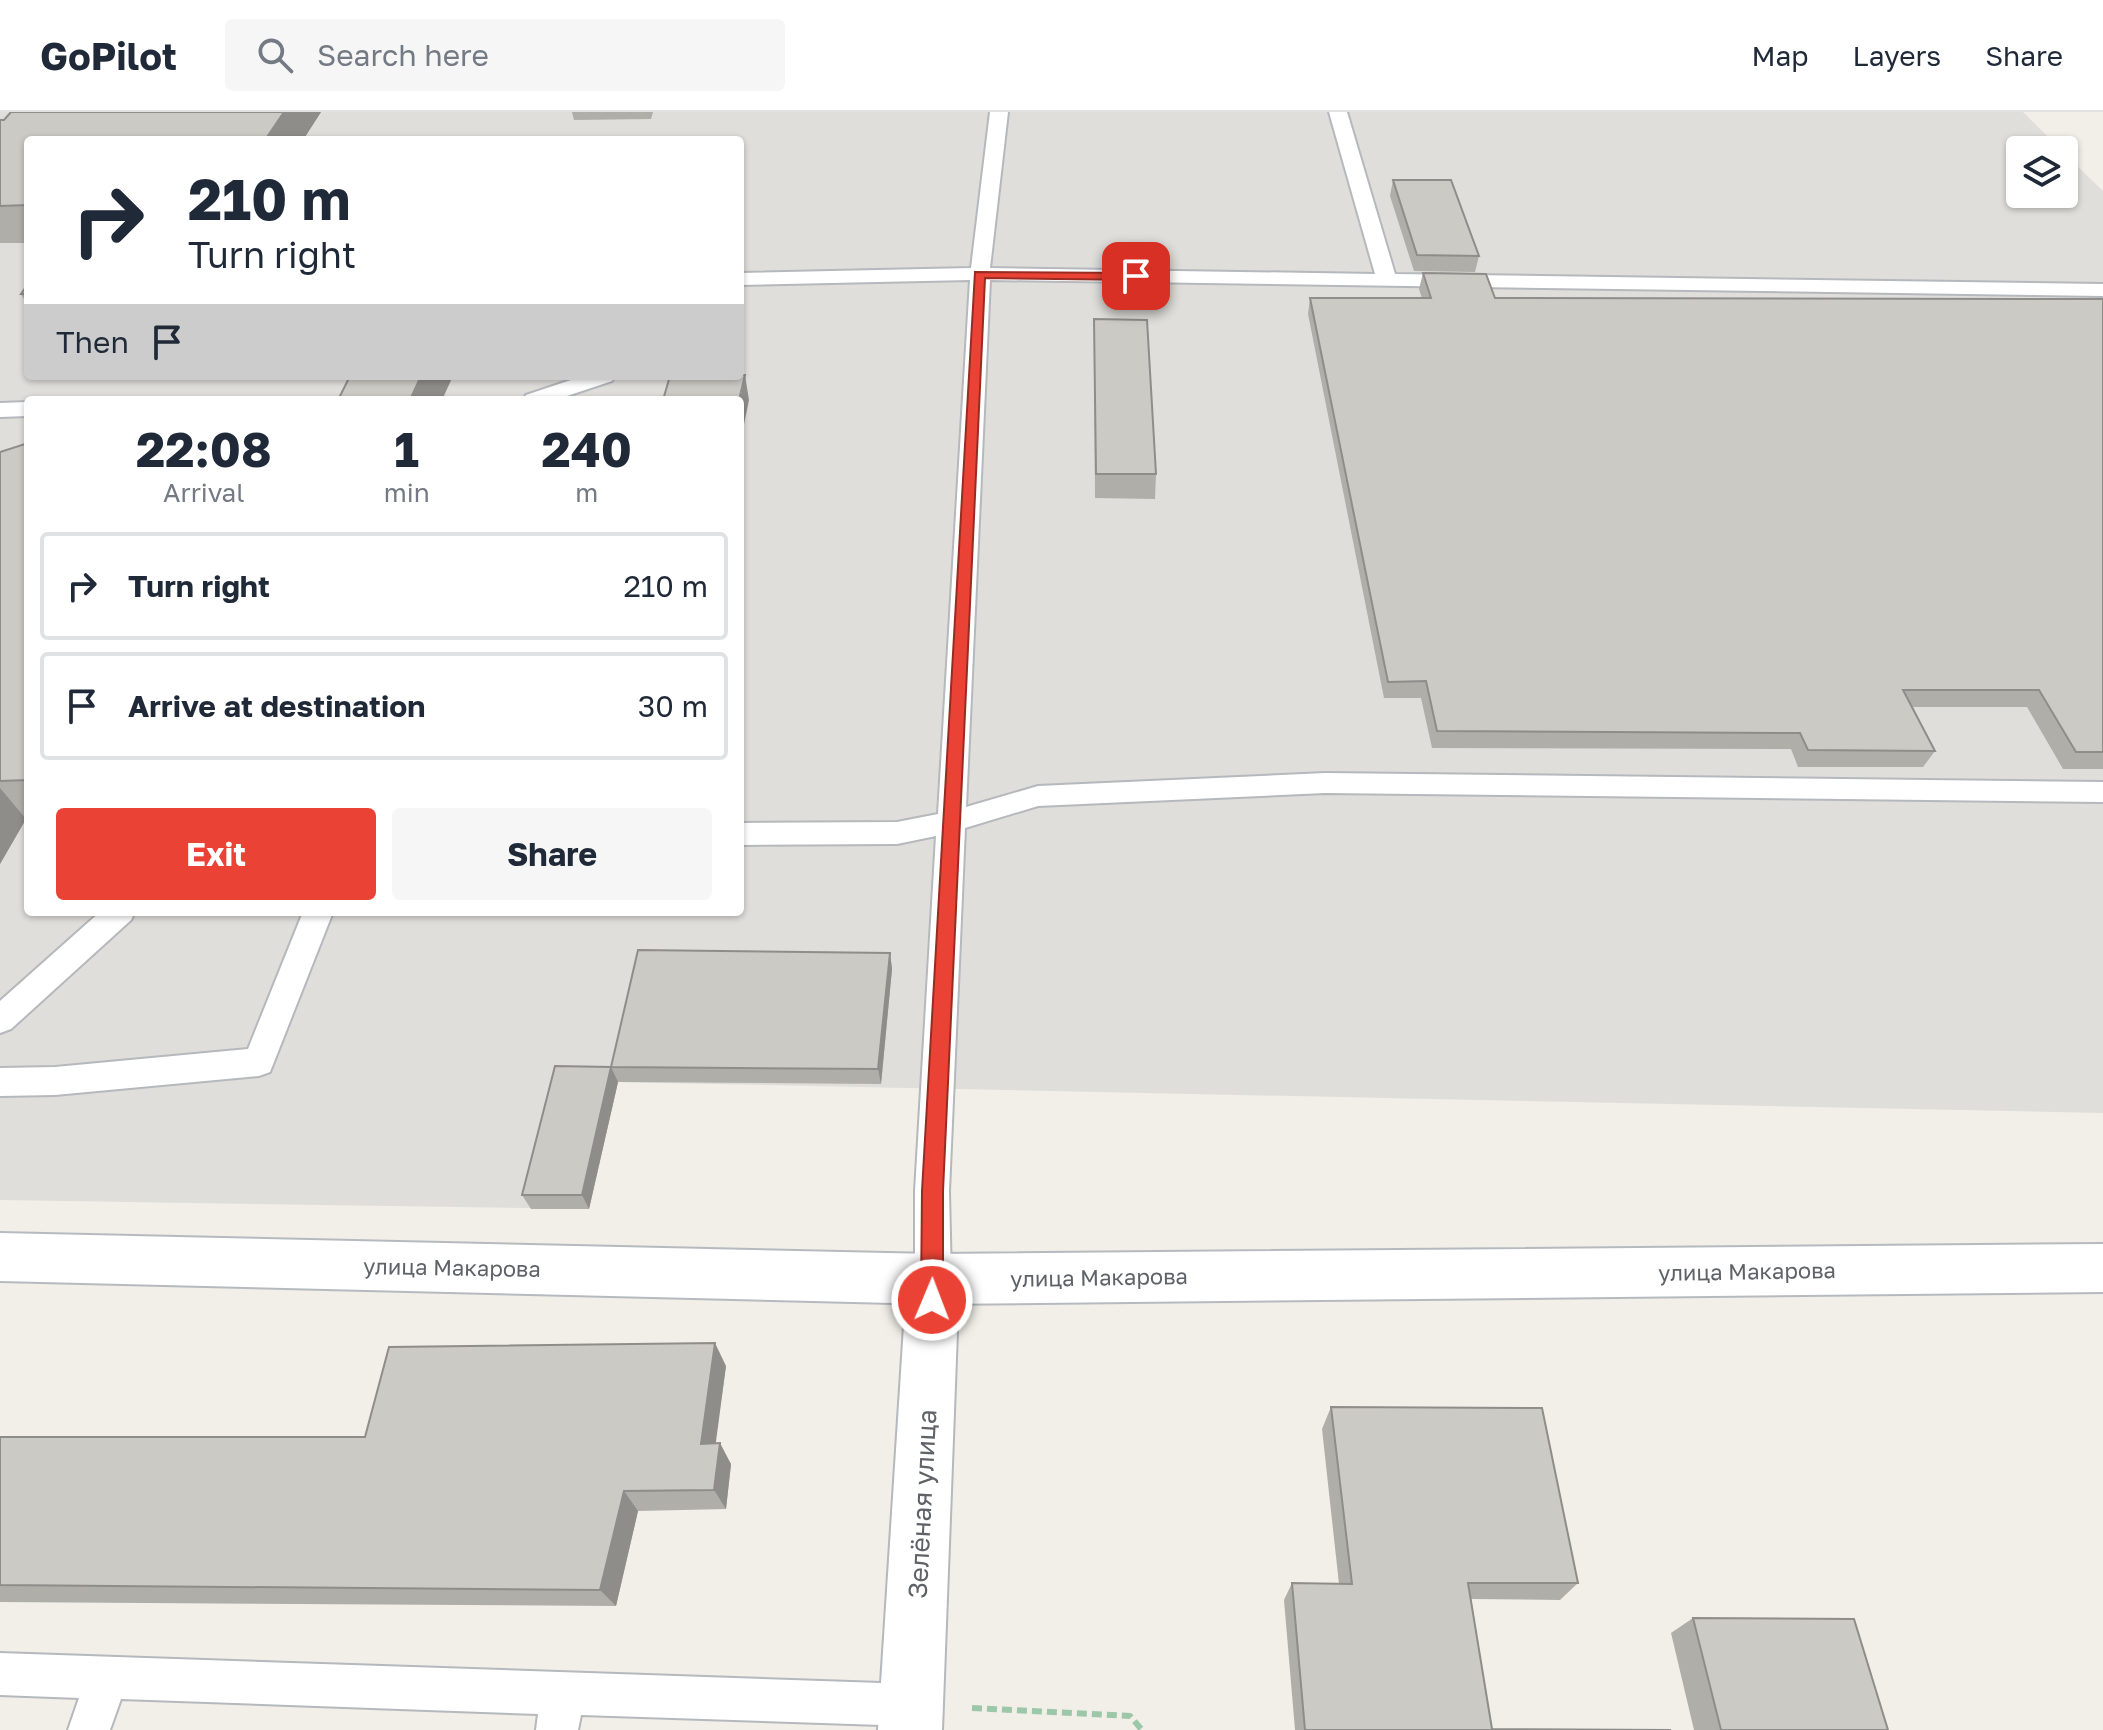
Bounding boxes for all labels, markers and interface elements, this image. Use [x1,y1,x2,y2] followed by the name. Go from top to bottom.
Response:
[225,19,785,91] search box
[40,33,177,78] text: GoPilot
[253,33,297,77] icon: search
[317,37,489,73] text: Search here
[1751,39,1809,72] text: Map
[1853,39,1941,72] text: Layers
[1985,39,2063,72] text: Share
[2006,136,2078,208] map controls
[2006,136,2078,208] button: layers
[188,165,350,232] text: 210 m
[56,168,160,272] icon: right
[188,233,356,276] text: Turn right
[1102,242,1170,310] pin
[1114,254,1158,298] icon: arrive
[145,320,189,364] icon: arrive
[56,324,129,360] text: Then
[136,420,272,478] text: 22:08
[394,420,419,478] text: 1
[542,420,632,478] text: 240
[163,477,245,508] text: Arrival
[384,477,430,508] text: min
[575,477,598,508] text: m
[60,564,104,608] icon: right
[128,568,270,604] text: Turn right
[623,568,708,604] text: 210 m
[60,684,104,728] icon: arrive
[128,688,425,724] text: Arrive at destination
[638,688,708,724] text: 30 m
[56,808,376,900] button: Exit
[392,808,712,900] button: Share
[363,1252,541,1282] street label: улица Макарова
[1658,1256,1836,1286] street label: улица Макарова
[890,1258,974,1342] position arrow
[1010,1262,1188,1292] street label: улица Макарова
[902,1408,942,1600] street label: Зелёная улица

